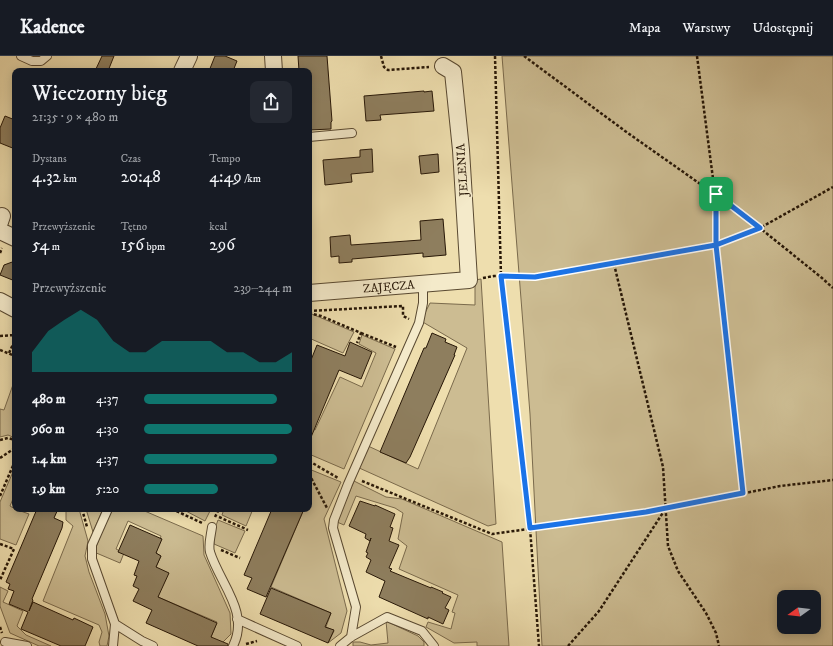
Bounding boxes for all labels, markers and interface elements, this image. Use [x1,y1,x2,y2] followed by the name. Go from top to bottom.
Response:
[20,16,85,39] text: Kadence
[629,19,661,37] text: Mapa
[683,19,730,37] text: Warstwy
[752,19,813,37] text: Udostępnij
[32,80,167,107] text: Wieczorny bieg
[250,81,292,123] button: share
[32,109,118,125] text: 21:35 · 9 × 480 m
[453,143,472,198] street label: JELENIA
[32,152,67,166] text: Dystans
[121,152,141,166] text: Czas
[209,152,240,166] text: Tempo
[32,166,61,188] text: 4.32
[121,166,161,188] text: 20:48
[209,166,242,188] text: 4:49
[61,172,77,186] text: km
[242,172,261,186] text: /km
[699,177,733,211] pin
[705,183,727,205] icon: arrive
[32,220,95,234] text: Przewyższenie
[121,220,147,234] text: Tętno
[209,220,227,234] text: kcal
[32,234,49,256] text: 54
[121,234,144,256] text: 156
[209,234,235,256] text: 296
[49,240,60,254] text: m
[144,240,165,254] text: bpm
[362,277,416,297] street label: ZAJĘCZA
[32,280,106,296] text: Przewyższenie
[234,280,292,296] text: 239–244 m
[32,391,66,407] text: 480 m
[96,391,119,407] text: 4:37
[32,421,65,437] text: 960 m
[96,421,119,437] text: 4:30
[32,451,66,467] text: 1.4 km
[96,451,119,467] text: 4:37
[32,481,65,497] text: 1.9 km
[96,481,119,497] text: 5:20
[777,590,821,634] north arrow
[777,590,821,634] map controls

